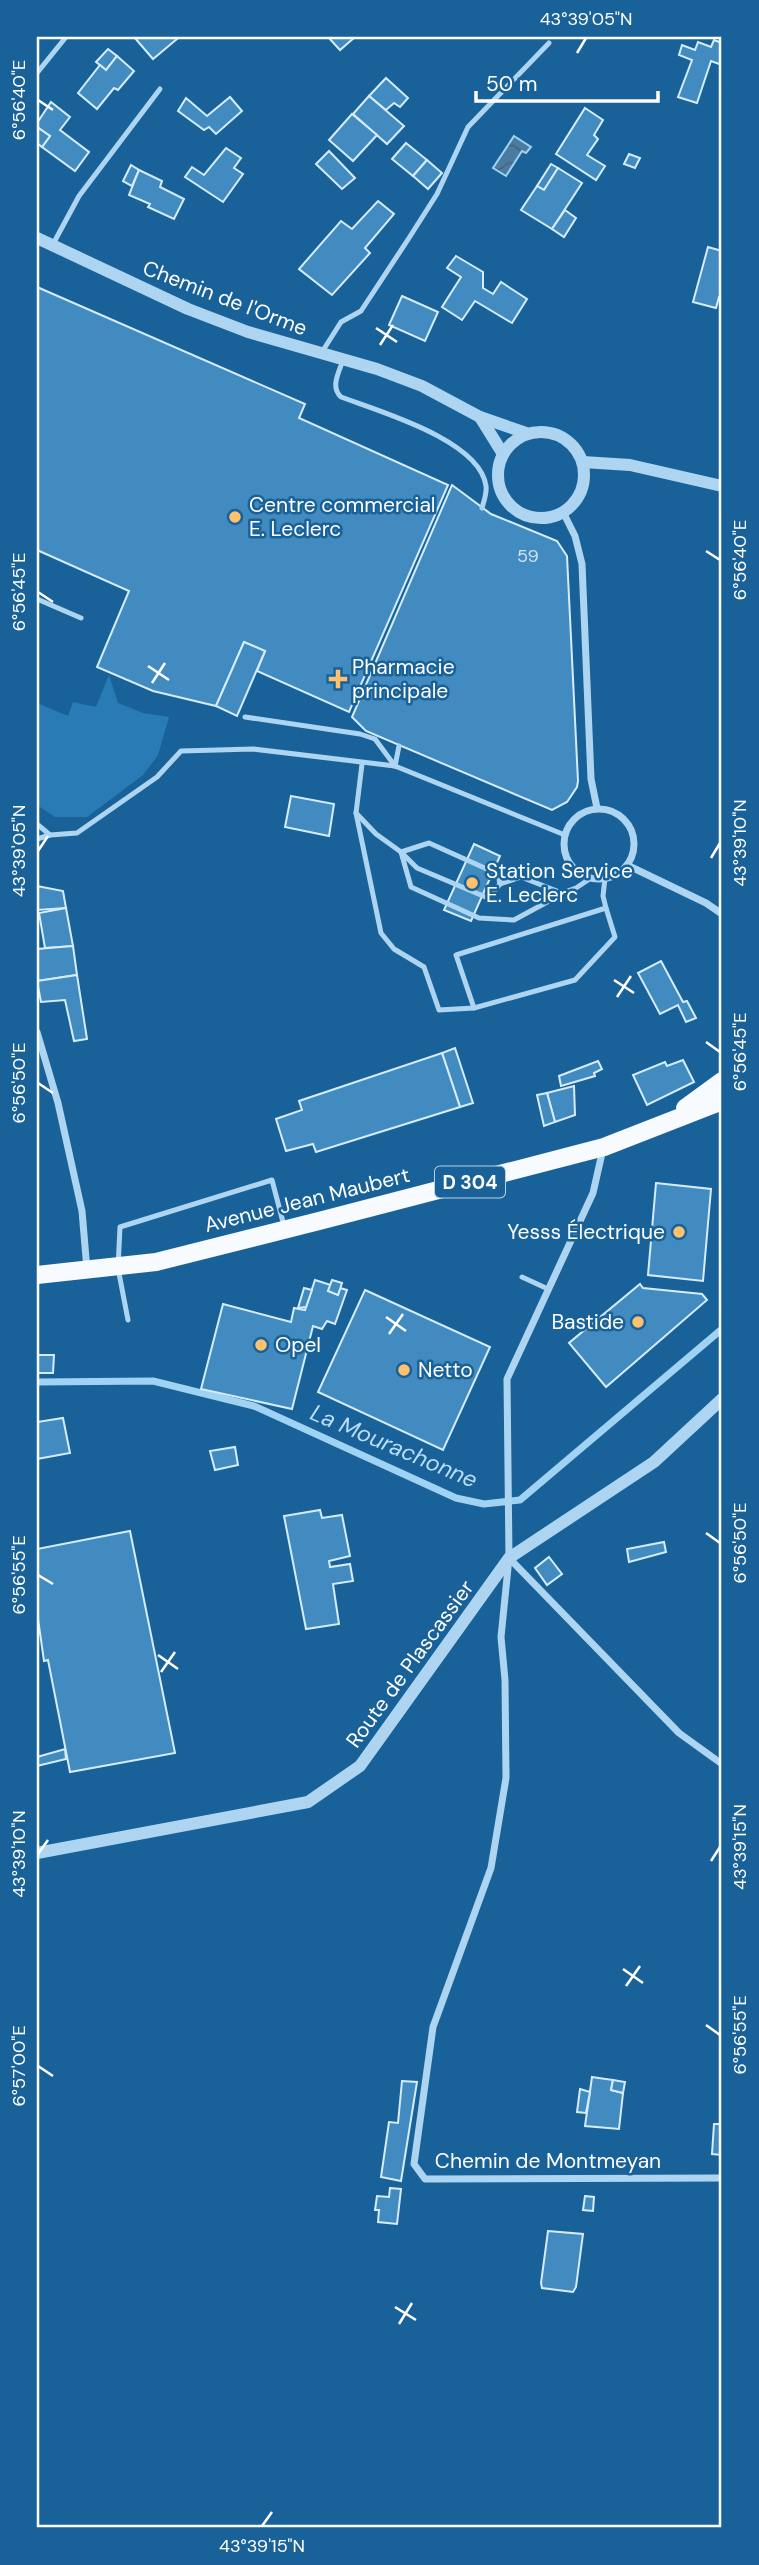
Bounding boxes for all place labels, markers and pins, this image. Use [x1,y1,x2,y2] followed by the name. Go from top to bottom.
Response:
[249,491,436,543] place label: Centre commercial E. Leclerc
[227,509,243,525] marker: Centre commercial E. Leclerc
[352,653,455,705] place label: Pharmacie principale
[330,671,346,687] marker: Pharmacie principale
[486,857,633,909] place label: Station Service E. Leclerc
[464,875,480,891] marker: Station Service E. Leclerc
[507,1218,665,1246] place label: Yesss Électrique
[671,1224,687,1240] marker: Yesss Électrique
[551,1308,624,1336] place label: Bastide
[630,1314,646,1330] marker: Bastide
[275,1331,321,1359] place label: Opel
[253,1337,269,1353] marker: Opel
[418,1356,473,1384] place label: Netto
[396,1362,412,1378] marker: Netto

